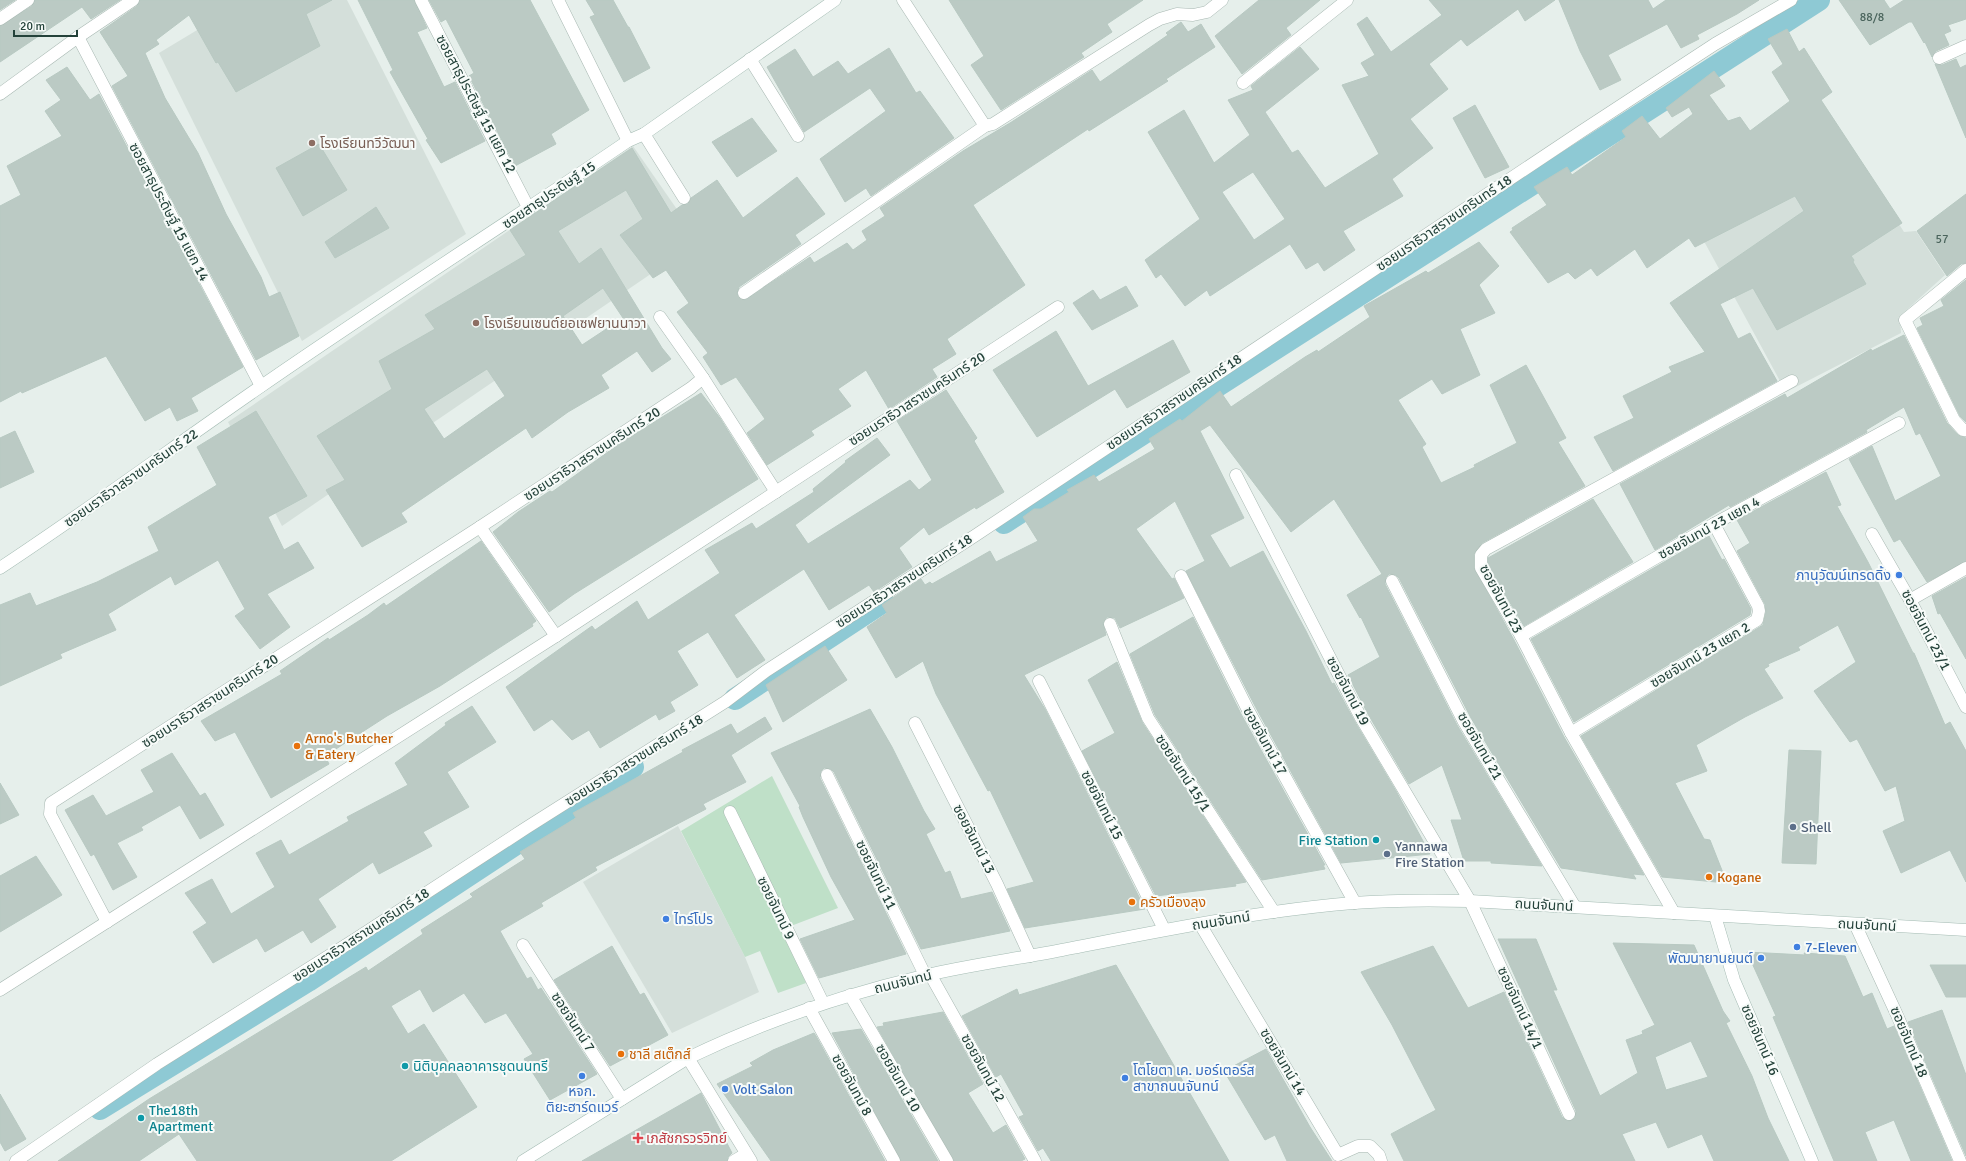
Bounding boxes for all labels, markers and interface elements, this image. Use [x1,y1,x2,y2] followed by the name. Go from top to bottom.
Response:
[1860,10,1884,25] house number: 88/8
[14,12,77,38] scale bar
[20,19,45,34] text: 20 m
[432,32,520,176] street label: ซอยสาธุประดิษฐ์ 15 แยก 12
[320,135,415,152] place label: โรงเรียนทวีวัฒนา
[307,138,317,148] marker: โรงเรียนทวีวัฒนา
[125,140,213,285] street label: ซอยสาธุประดิษฐ์ 15 แยก 14
[499,157,599,233] street label: ซอยสาธุประดิษฐ์ 15
[1373,171,1515,275] street label: ซอยนราธิวาสราชนครินทร์ 18
[1936,232,1948,247] house number: 57
[484,315,647,332] place label: โรงเรียนเซนต์ยอเซฟยานนาวา
[471,318,481,328] marker: โรงเรียนเซนต์ยอเซฟยานนาวา
[845,348,989,450] street label: ซอยนราธิวาสราชนครินทร์ 20
[1103,350,1245,454] street label: ซอยนราธิวาสราชนครินทร์ 18
[520,403,664,505] street label: ซอยนราธิวาสราชนครินทร์ 20
[61,425,201,531] street label: ซอยนราธิวาสราชนครินทร์ 22
[1655,493,1763,563] street label: ซอยจันทน์ 23 แยก 4
[832,530,976,632] street label: ซอยนราธิวาสราชนครินทร์ 18
[1476,562,1526,636] street label: ซอยจันทน์ 23
[1796,565,1891,584] place label: ภานุวัฒน์เทรดดิ้ง
[1894,570,1904,580] marker: ภานุวัฒน์เทรดดิ้ง
[1898,587,1954,673] street label: ซอยจันทน์ 23/1
[1647,618,1753,692] street label: ซอยจันทน์ 23 แยก 2
[138,650,282,752] street label: ซอยนราธิวาสราชนครินทร์ 20
[1323,654,1373,728] street label: ซอยจันทน์ 19
[1239,704,1291,778] street label: ซอยจันทน์ 17
[1454,709,1506,783] street label: ซอยจันทน์ 21
[562,710,706,810] street label: ซอยนราธิวาสราชนครินทร์ 18
[305,730,394,763] place label: Arno's Butcher & Eatery
[1152,731,1214,815] street label: ซอยจันทน์ 15/1
[292,741,302,751] marker: Arno's Butcher & Eatery
[1077,768,1127,842] street label: ซอยจันทน์ 15
[949,802,999,876] street label: ซอยจันทน์ 13
[1801,819,1831,836] place label: Shell
[1788,822,1798,832] marker: Shell
[1299,832,1368,849] place label: Fire Station
[1371,835,1381,845] marker: Fire Station
[852,837,900,913] street label: ซอยจันทน์ 11
[1395,838,1464,871] place label: Yannawa Fire Station
[1382,849,1392,859] marker: Yannawa Fire Station
[1717,869,1762,886] place label: Kogane
[1704,872,1714,882] marker: Kogane
[753,874,799,942] street label: ซอยจันทน์ 9
[289,884,433,986] street label: ซอยนราธิวาสราชนครินทร์ 18
[1140,894,1206,911] place label: ครัวเมืองลุง
[1514,895,1574,915] street label: ถนนจันทน์
[1127,897,1137,907] marker: ครัวเมืองลุง
[1191,908,1251,934] street label: ถนนจันทน์
[673,911,713,928] place label: ไทร์โปร
[661,914,671,924] marker: ไทร์โปร
[1837,915,1897,935] street label: ถนนจันทน์
[1805,939,1857,956] place label: 7-Eleven
[1792,942,1802,952] marker: 7-Eleven
[1668,950,1753,967] place label: พัฒนายานยนต์
[1756,953,1766,963] marker: พัฒนายานยนต์
[1493,964,1547,1052] street label: ซอยจันทน์ 14/1
[872,967,934,997] street label: ถนนจันทน์
[547,989,599,1055] street label: ซอยจันทน์ 7
[1737,1002,1783,1078] street label: ซอยจันทน์ 16
[1886,1004,1932,1080] street label: ซอยจันทน์ 18
[1256,1025,1310,1099] street label: ซอยจันทน์ 14
[957,1031,1009,1105] street label: ซอยจันทน์ 12
[872,1041,924,1115] street label: ซอยจันทน์ 10
[629,1046,691,1063] place label: ชาลี สเต็กส์
[616,1049,626,1059] marker: ชาลี สเต็กส์
[828,1051,876,1119] street label: ซอยจันทน์ 8
[413,1058,548,1075] place label: นิติบุคคลอาคารชุดนนทรี
[400,1061,410,1071] marker: นิติบุคคลอาคารชุดนนทรี
[1133,1062,1255,1095] place label: โตโยตา เค. มอร์เตอร์ส สาขาถนนจันทน์
[577,1071,587,1081] marker: หจก. ติยะฮาร์ดแวร์
[1120,1073,1130,1083] marker: โตโยตา เค. มอร์เตอร์ส สาขาถนนจันทน์
[733,1081,793,1098] place label: Volt Salon
[546,1083,619,1116] place label: หจก. ติยะฮาร์ดแวร์
[720,1084,730,1094] marker: Volt Salon
[149,1102,213,1135] place label: The18th Apartment
[136,1113,146,1123] marker: The18th Apartment
[646,1130,727,1147] place label: เภสัชกรวรวิทย์
[633,1133,643,1143] marker: เภสัชกรวรวิทย์

